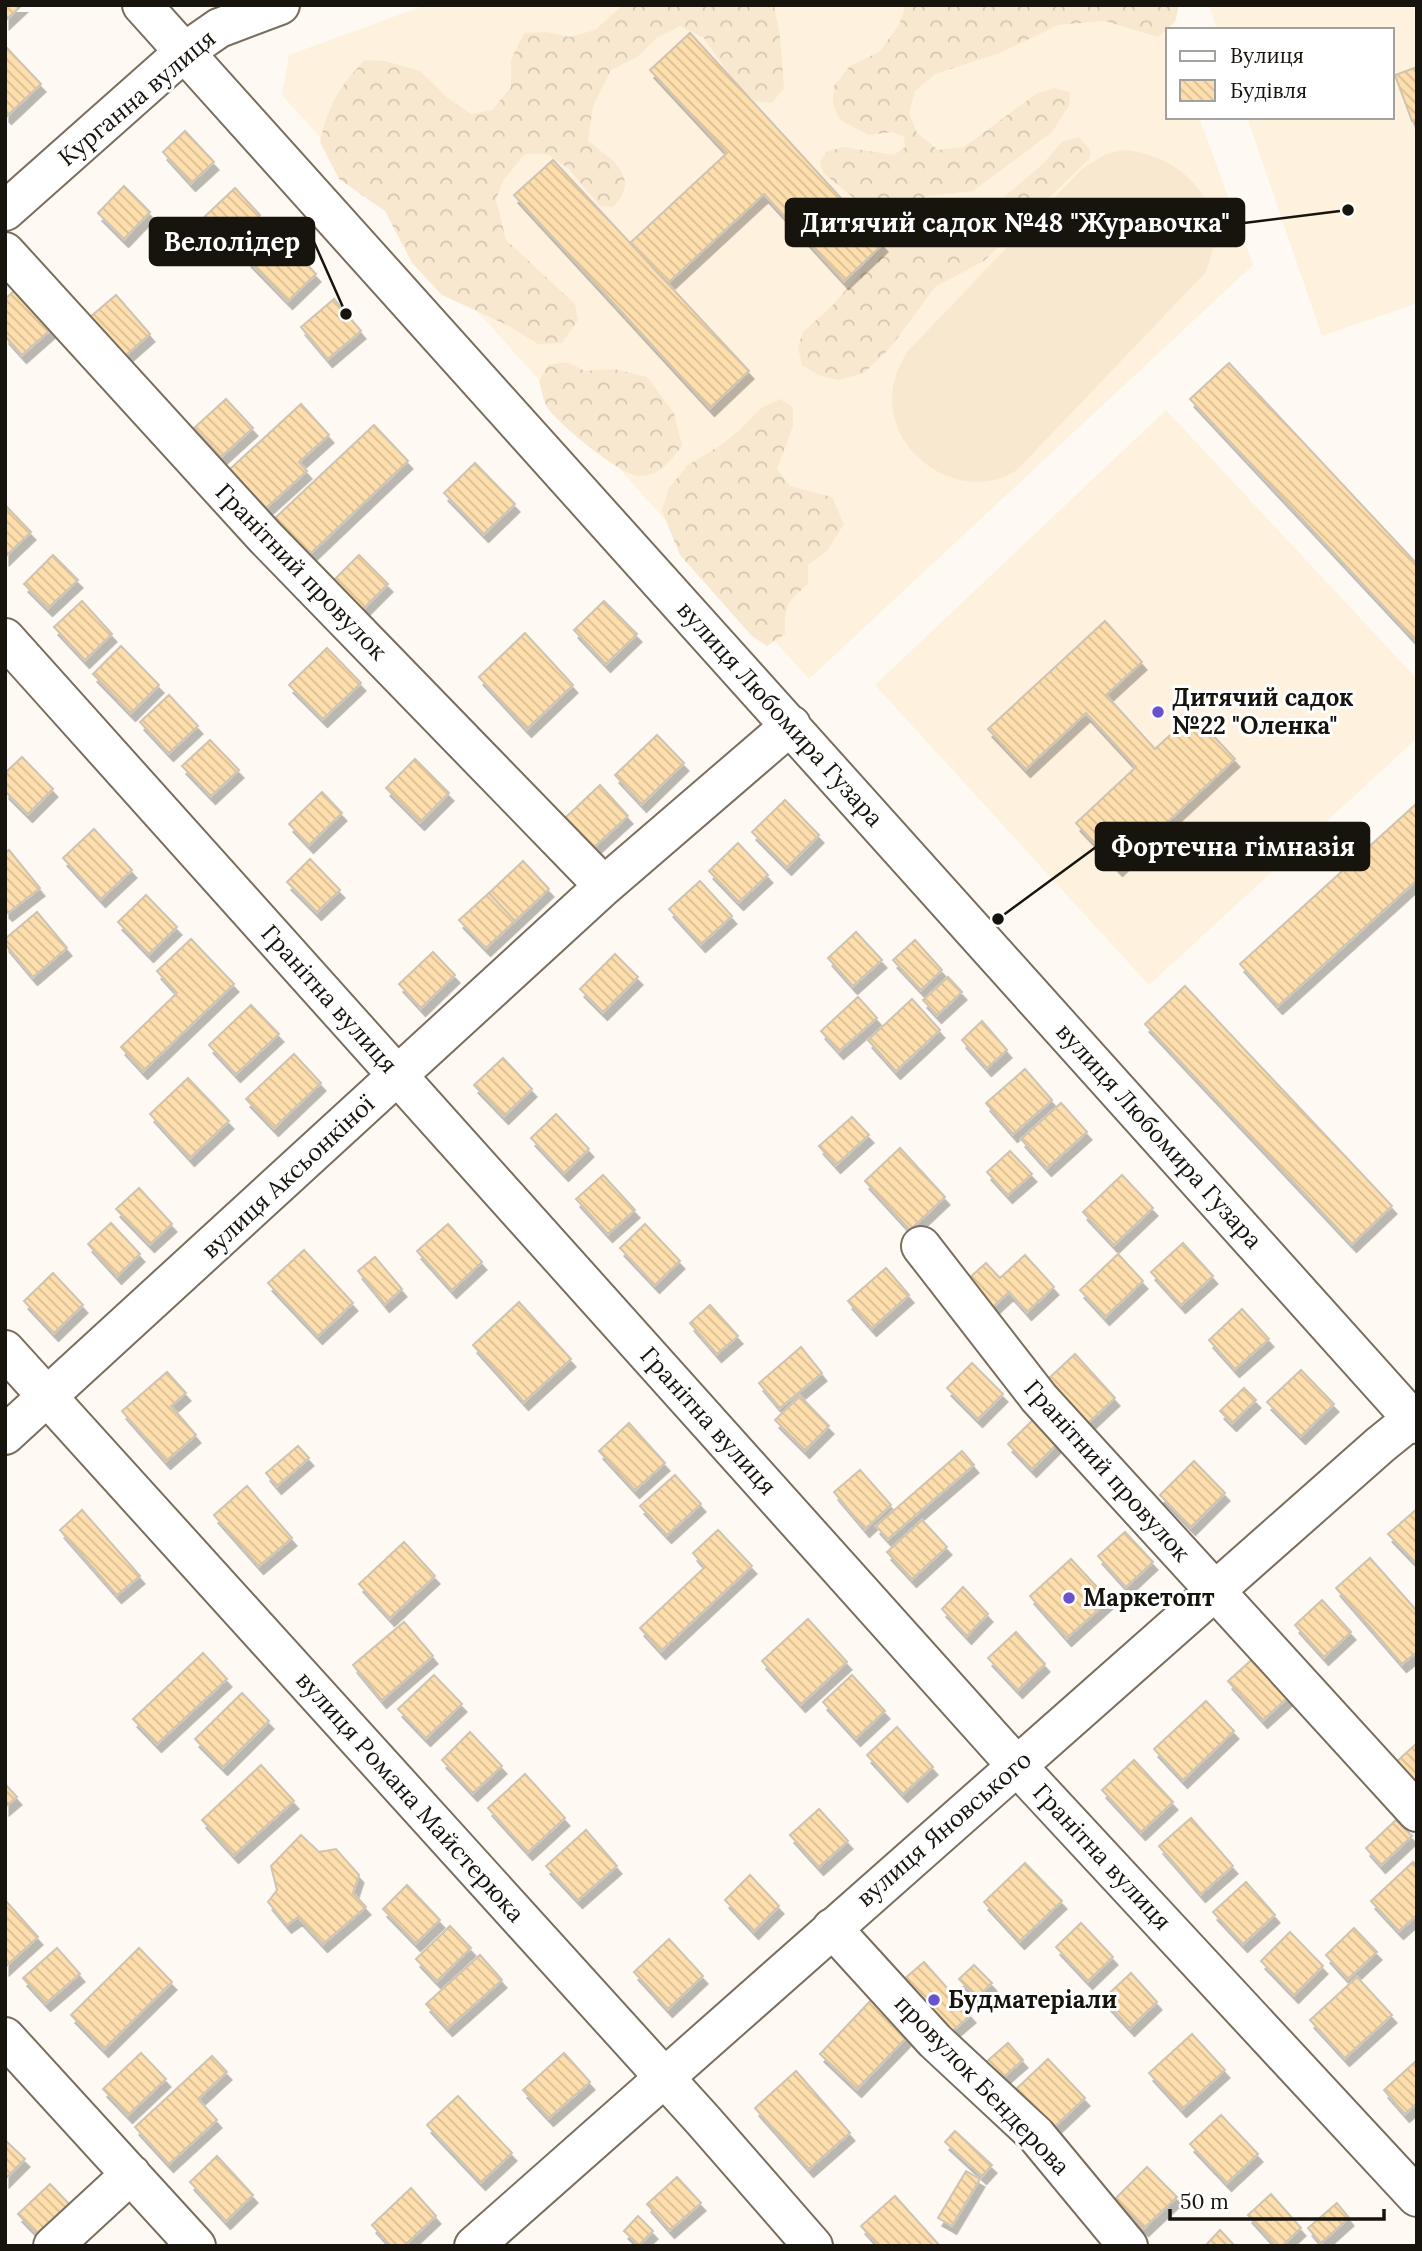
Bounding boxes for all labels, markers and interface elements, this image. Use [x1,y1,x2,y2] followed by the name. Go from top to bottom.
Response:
[51,23,222,173] street label: Курганна вулиця
[1166,28,1394,119] legend
[1230,42,1304,69] text: Вулиця
[1230,77,1307,104] text: Будівля
[786,199,1244,246] callout: Дитячий садок №48 "Журавочка"
[800,206,1230,239] text: Дитячий садок №48 "Журавочка"
[150,218,314,265] callout: Велолідер
[164,225,300,258] text: Велолідер
[209,477,394,667] street label: Гранітний провулок
[671,594,890,833] street label: вулиця Любомира Гузара
[1172,682,1354,741] place label: Дитячий садок №22 "Оленка"
[1150,704,1166,720] marker: Дитячий садок №22 "Оленка"
[1096,823,1369,870] callout: Фортечна гімназія
[1111,830,1355,863] text: Фортечна гімназія
[255,918,404,1079] street label: Гранітна вулиця
[1050,1016,1269,1255] street label: вулиця Любомира Гузара
[195,1088,381,1265] street label: вулиця Аксьонкіної
[634,1340,783,1501] street label: Гранітна вулиця
[1017,1373,1197,1568] street label: Гранітний провулок
[1083,1582,1215,1613] place label: Маркетопт
[1061,1590,1077,1606] marker: Маркетопт
[289,1665,531,1929] street label: вулиця Романа Майстерюка
[850,1744,1038,1913] street label: вулиця Яновського
[1026,1777,1178,1936] street label: Гранітна вулиця
[948,1984,1117,2015] place label: Будматеріали
[888,1988,1077,2181] street label: провулок Бендерова
[926,1992,942,2008] marker: Будматеріали
[1170,2178,1384,2222] scale bar
[1180,2188,1229,2215] text: 50 m

